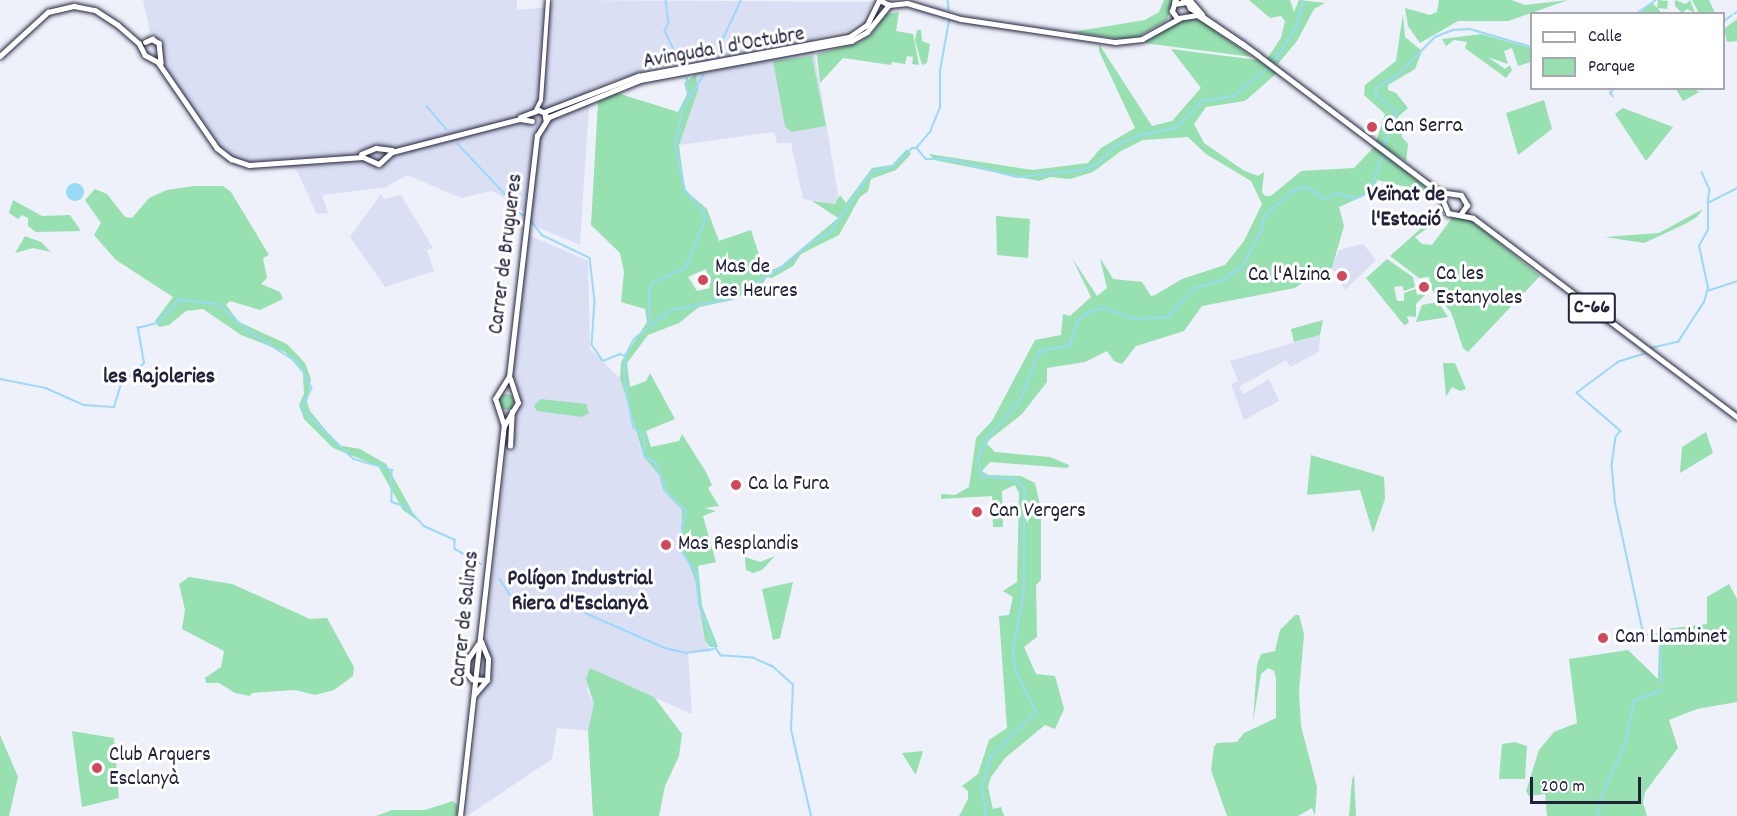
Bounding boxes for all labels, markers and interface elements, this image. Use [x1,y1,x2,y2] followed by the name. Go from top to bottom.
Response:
[1530,12,1725,90] legend
[641,22,807,76] street label: Avinguda 1 d'Octubre
[1588,25,1622,50] text: Calle
[1588,55,1635,80] text: Parque
[1384,114,1463,140] place label: Can Serra
[1365,120,1379,134] marker: Can Serra
[485,172,529,336] street label: Carrer de Brugueres
[1367,182,1445,234] district label: Veïnat de l'Estació
[715,255,798,305] place label: Mas de les Heures
[1436,262,1523,312] place label: Ca les Estanyoles
[1248,263,1330,289] place label: Ca l'Alzina
[1335,269,1349,283] marker: Ca l'Alzina
[696,273,710,287] marker: Mas de les Heures
[1417,280,1431,294] marker: Ca les Estanyoles
[1566,291,1618,325] road number: C-66
[103,365,215,391] district label: les Rajoleries
[748,472,829,498] place label: Ca la Fura
[729,478,743,492] marker: Ca la Fura
[989,499,1086,525] place label: Can Vergers
[970,505,984,519] marker: Can Vergers
[678,532,799,558] place label: Mas Resplandis
[659,538,673,552] marker: Mas Resplandis
[446,550,486,688] street label: Carrer de Salincs
[507,566,653,618] district label: Polígon Industrial Riera d'Esclanyà
[1615,625,1727,651] place label: Can Llambinet
[1596,631,1610,645] marker: Can Llambinet
[109,743,211,793] place label: Club Arquers Esclanyà
[90,761,104,775] marker: Club Arquers Esclanyà
[1533,765,1644,803] scale bar
[1541,775,1585,800] text: 200 m

